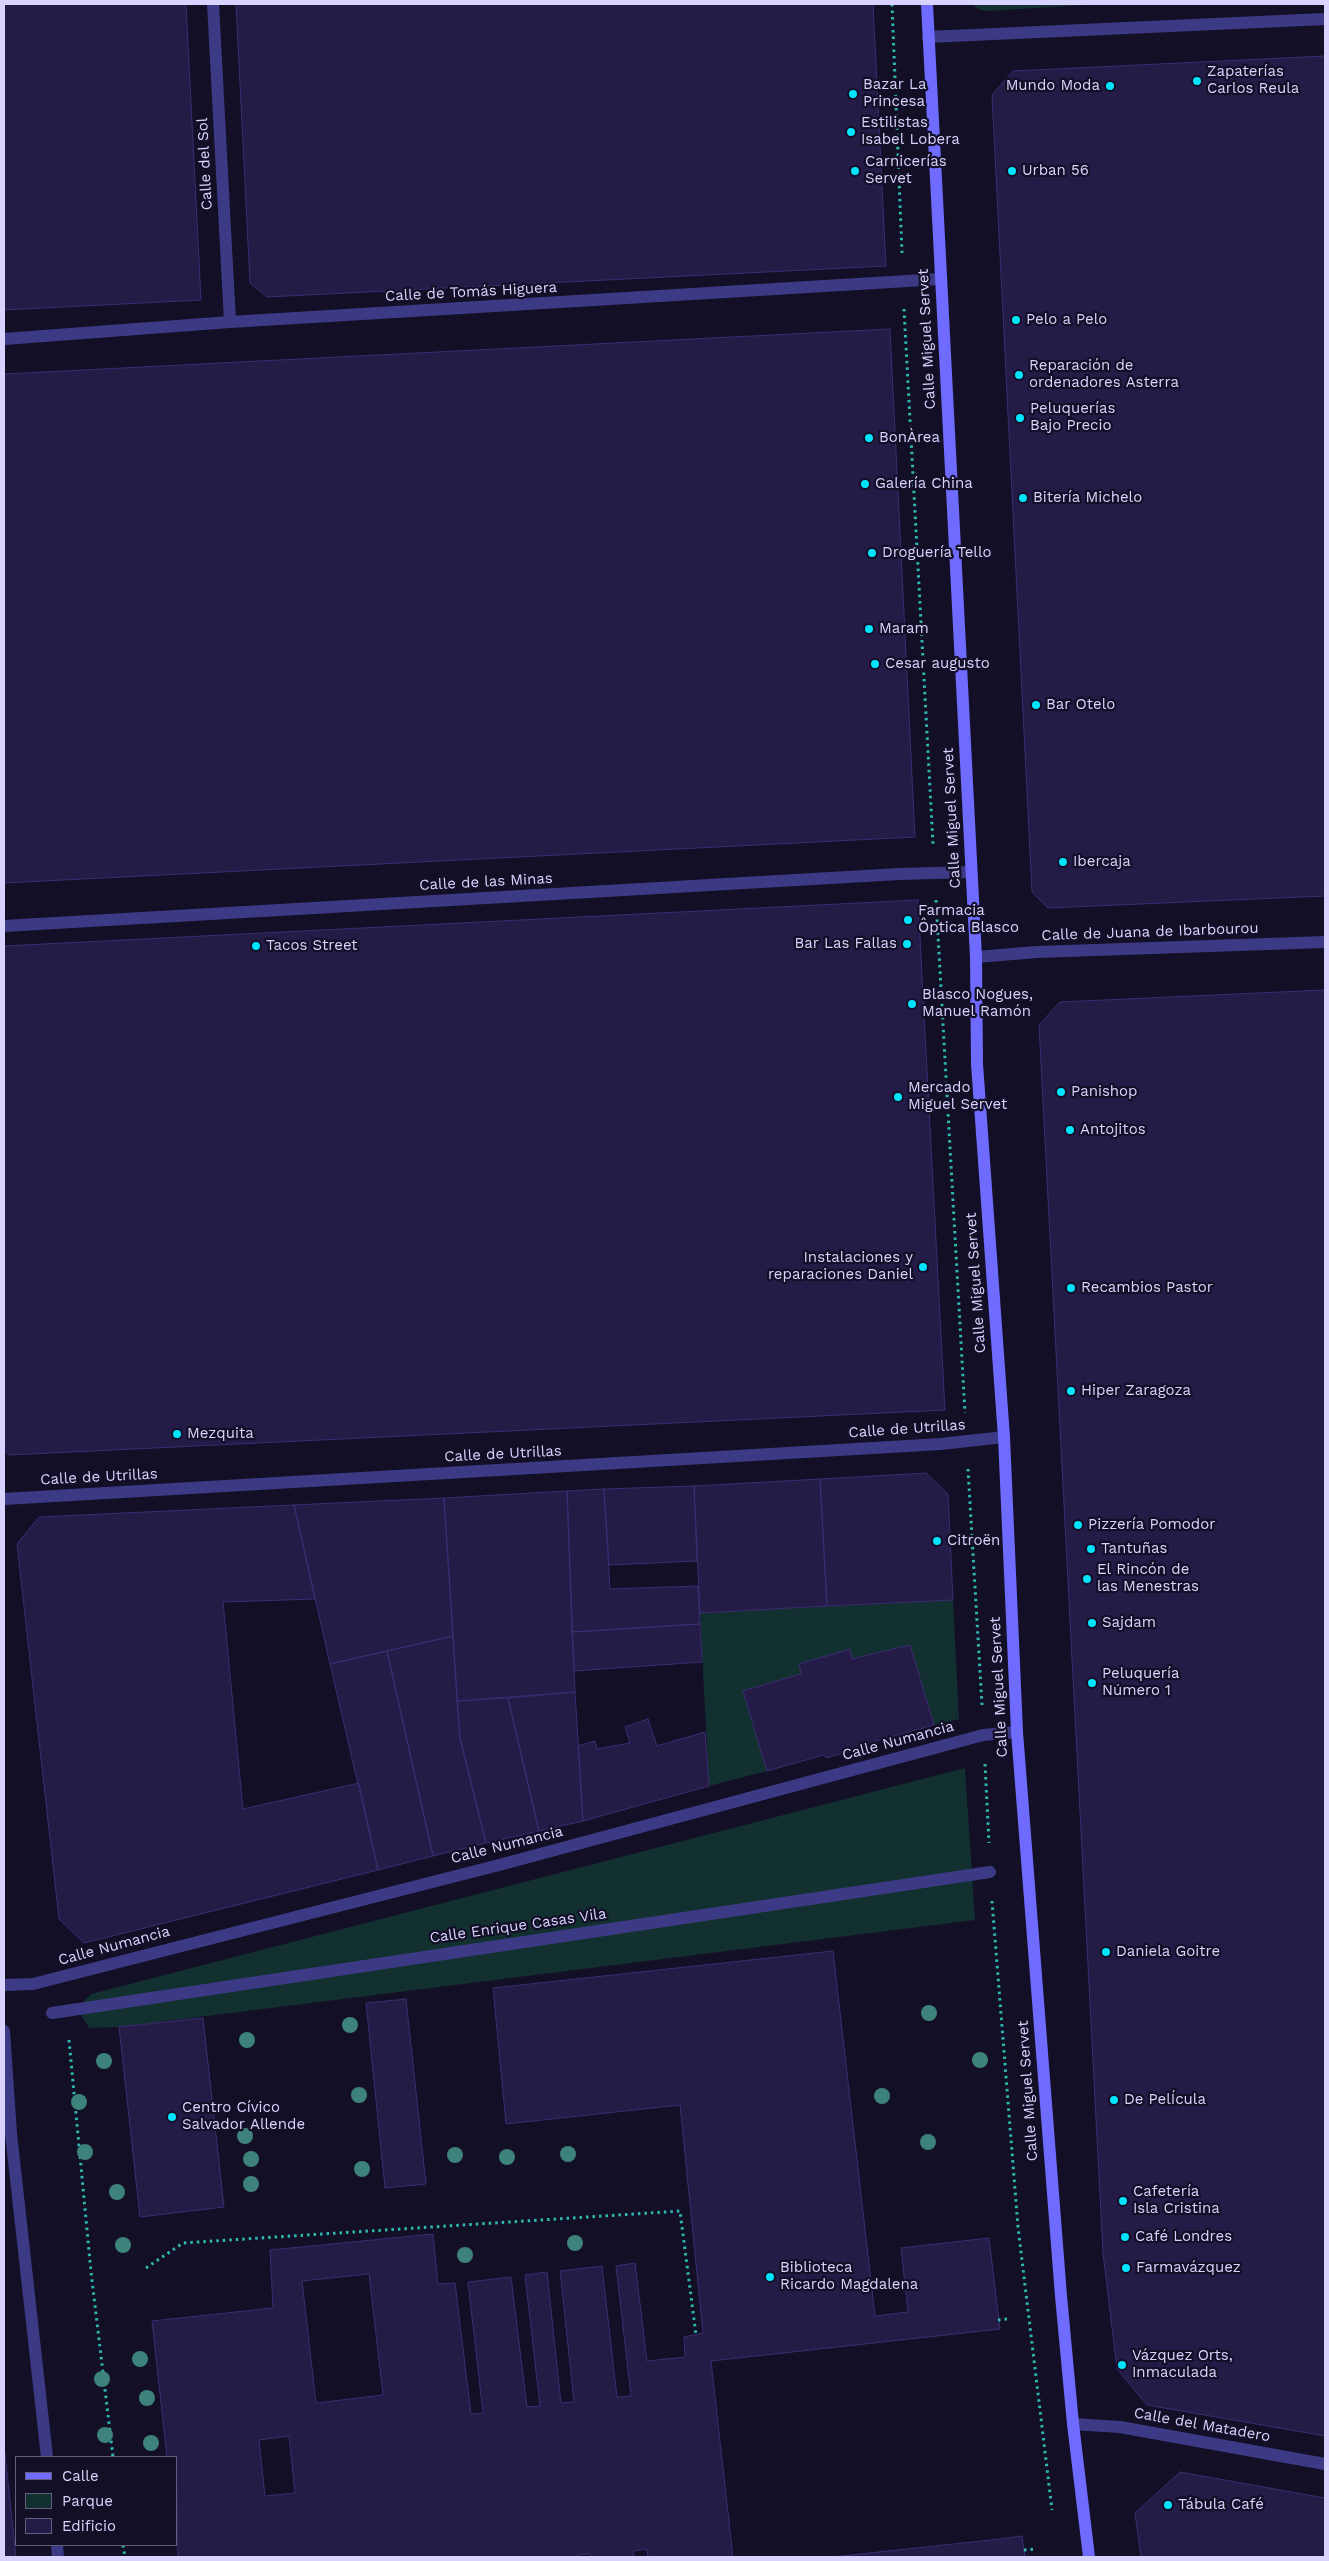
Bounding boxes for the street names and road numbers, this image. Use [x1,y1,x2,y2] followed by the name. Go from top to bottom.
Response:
[194,117,216,211] street label: Calle del Sol
[914,268,940,410] street label: Calle Miguel Servet
[384,279,558,305] street label: Calle de Tomás Higuera
[939,747,965,889] street label: Calle Miguel Servet
[419,870,553,894] street label: Calle de las Minas
[1041,919,1259,945] street label: Calle de Juana de Ibarbourou
[962,1212,990,1354] street label: Calle Miguel Servet
[848,1416,966,1442] street label: Calle de Utrillas
[444,1442,562,1466] street label: Calle de Utrillas
[40,1465,158,1489] street label: Calle de Utrillas
[986,1616,1012,1758] street label: Calle Miguel Servet
[840,1717,956,1765] street label: Calle Numancia
[449,1822,565,1868] street label: Calle Numancia
[429,1905,607,1947] street label: Calle Enrique Casas Vila
[56,1922,172,1970] street label: Calle Numancia
[1014,2020,1042,2162] street label: Calle Miguel Servet
[1132,2404,1272,2446] street label: Calle del Matadero

